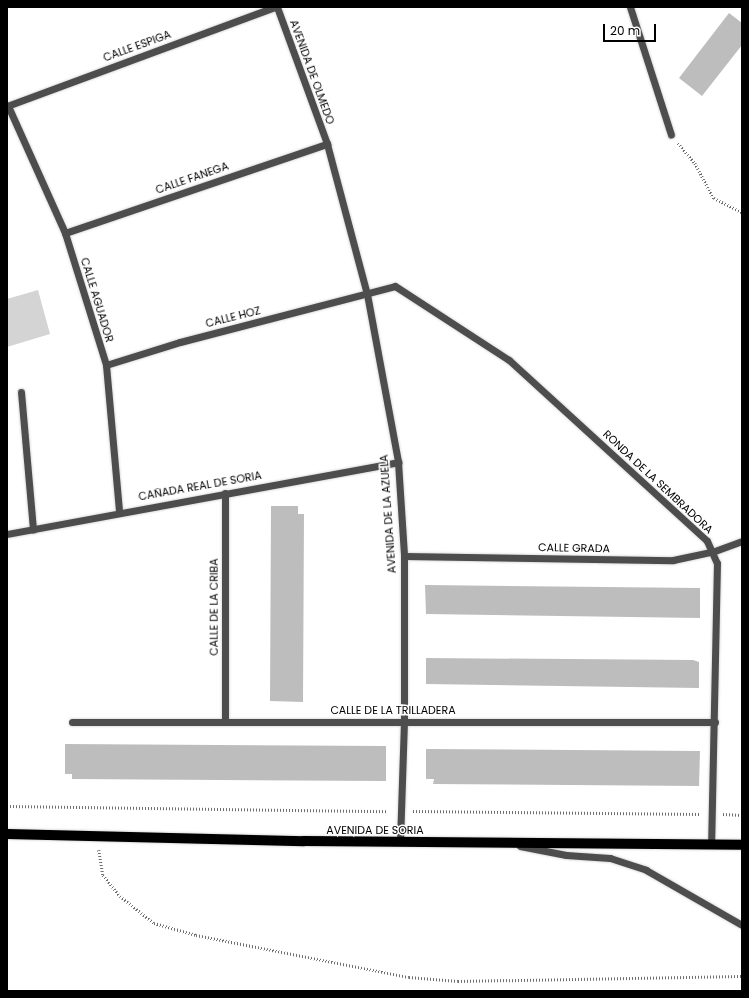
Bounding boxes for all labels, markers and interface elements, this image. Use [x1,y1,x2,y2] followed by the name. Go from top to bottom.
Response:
[605,16,658,42] scale bar
[287,18,337,126] street label: AVENIDA DE OLMEDO
[610,22,640,39] text: 20 m
[101,28,173,64] street label: CALLE ESPIGA
[154,159,230,197] street label: CALLE FANEGA
[78,256,116,344] street label: CALLE AGUADOR
[204,304,262,330] street label: CALLE HOZ
[600,428,716,536] street label: RONDA DE LA SEMBRADORA
[377,454,399,574] street label: AVENIDA DE LA AZUELA
[137,469,263,503] street label: CAÑADA REAL DE SORIA
[538,541,610,555] street label: CALLE GRADA
[207,558,221,656] street label: CALLE DE LA CRIBA
[330,703,456,717] street label: CALLE DE LA TRILLADERA
[326,823,424,837] street label: AVENIDA DE SORIA

